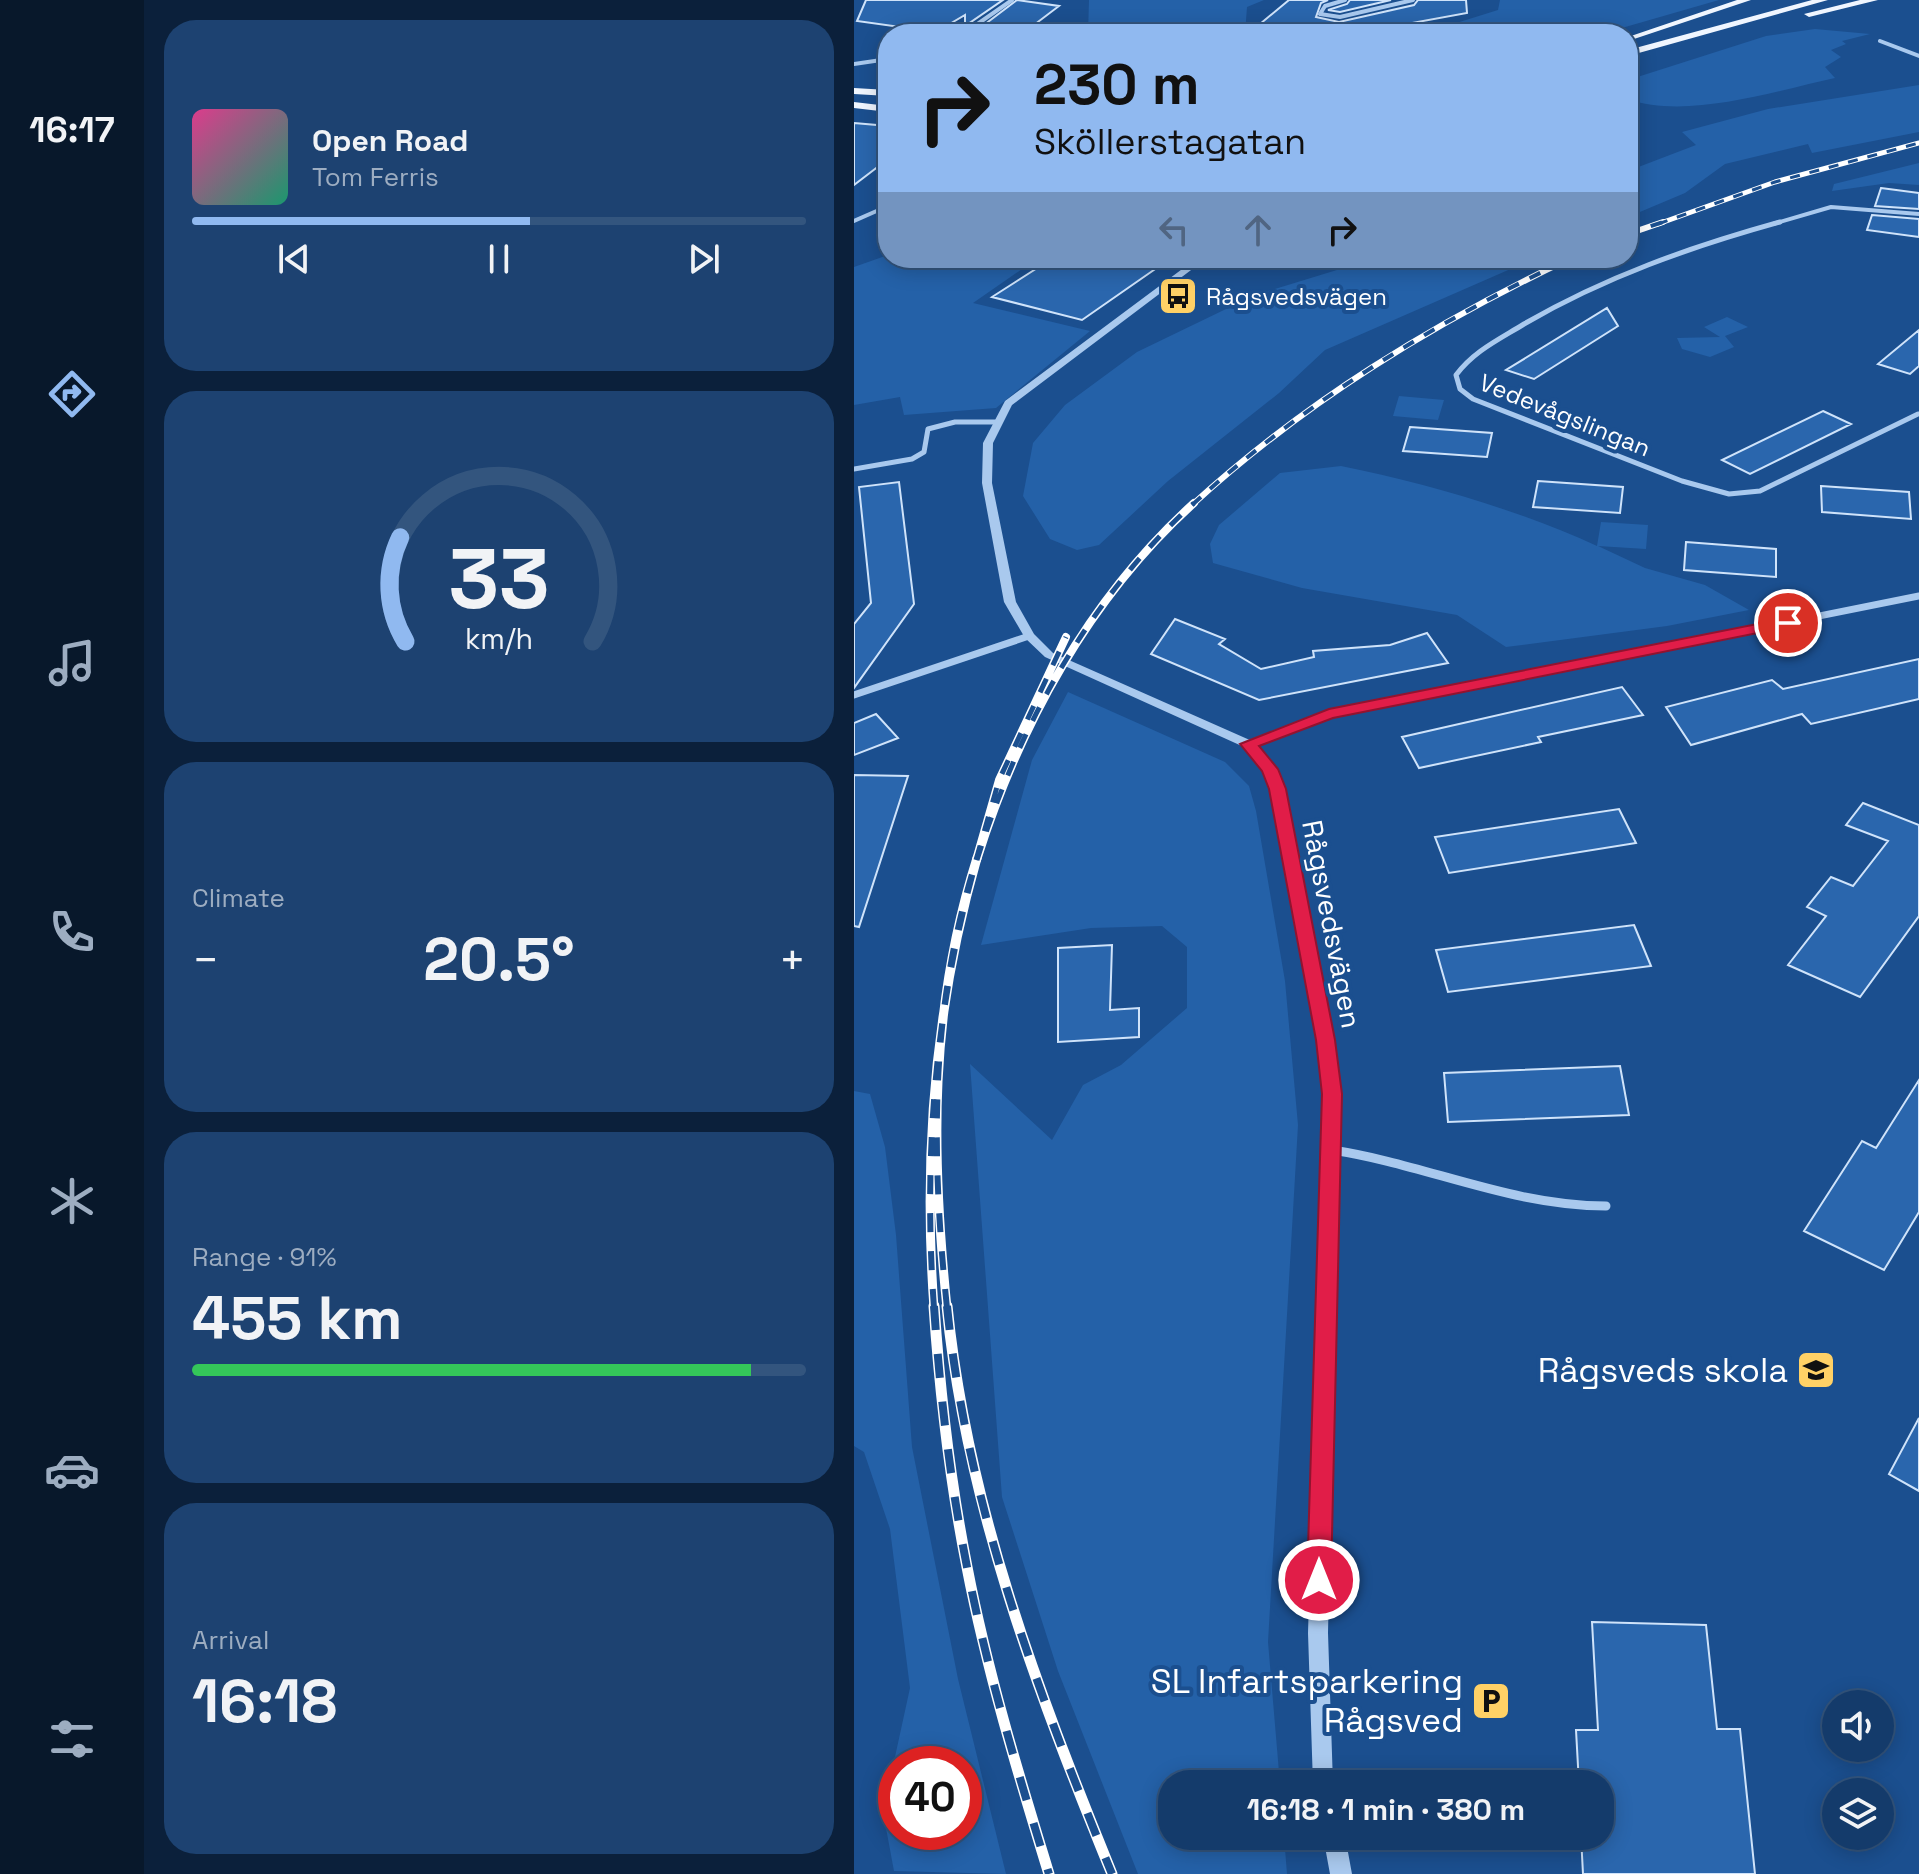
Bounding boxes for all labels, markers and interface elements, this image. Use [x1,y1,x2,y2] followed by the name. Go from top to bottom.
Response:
[1034,49,1200,120] text: 230 m
[902,56,1006,160] icon: right
[29,107,115,153] text: 16:17
[1034,119,1306,165] text: Sköllerstagatan
[312,121,468,160] text: Open Road
[312,160,439,194] text: Tom Ferris
[1152,208,1196,252] icon: left
[1236,208,1280,252] icon: ahead
[1320,208,1364,252] icon: right
[272,237,316,281] icon: previous
[477,237,521,281] icon: pause
[682,237,726,281] icon: next
[1157,275,1199,317] bus stop icon: Rågsvedsvägen
[1206,281,1387,312] place label: Rågsvedsvägen
[44,366,100,422] icon: directions
[1475,367,1655,463] street label: Vedevågslingan
[448,526,550,632] text: 33
[1754,589,1822,657] pin
[1766,601,1810,645] icon: arrive
[465,621,533,657] text: km/h
[44,635,100,691] icon: music
[1294,817,1370,1031] street label: Rågsvedsvägen
[192,881,285,915] text: Climate
[44,904,100,960] icon: phone
[423,921,575,998] text: 20.5°
[192,932,219,988] text: −
[779,932,806,988] text: +
[44,1173,100,1229] icon: climate
[192,1240,336,1274] text: Range · 91%
[192,1280,402,1357] text: 455 km
[1538,1349,1788,1392] place label: Rågsveds skola
[1795,1349,1837,1391] school or university icon: Rågsveds skola
[44,1442,100,1498] icon: car
[1277,1538,1361,1622] position arrow
[192,1623,269,1657] text: Arrival
[1151,1660,1463,1742] place label: SL Infartsparkering Rågsved
[192,1663,337,1740] text: 16:18
[1470,1680,1512,1722] parking icon: SL Infartsparkering Rågsved
[1822,1690,1894,1850] map controls
[1822,1690,1894,1762] button: sound
[44,1711,100,1767] icon: filters
[878,1746,982,1850] speed limit sign: 40
[1822,1778,1894,1850] button: layers
[1247,1790,1525,1829] text: 16:18 · 1 min · 380 m

